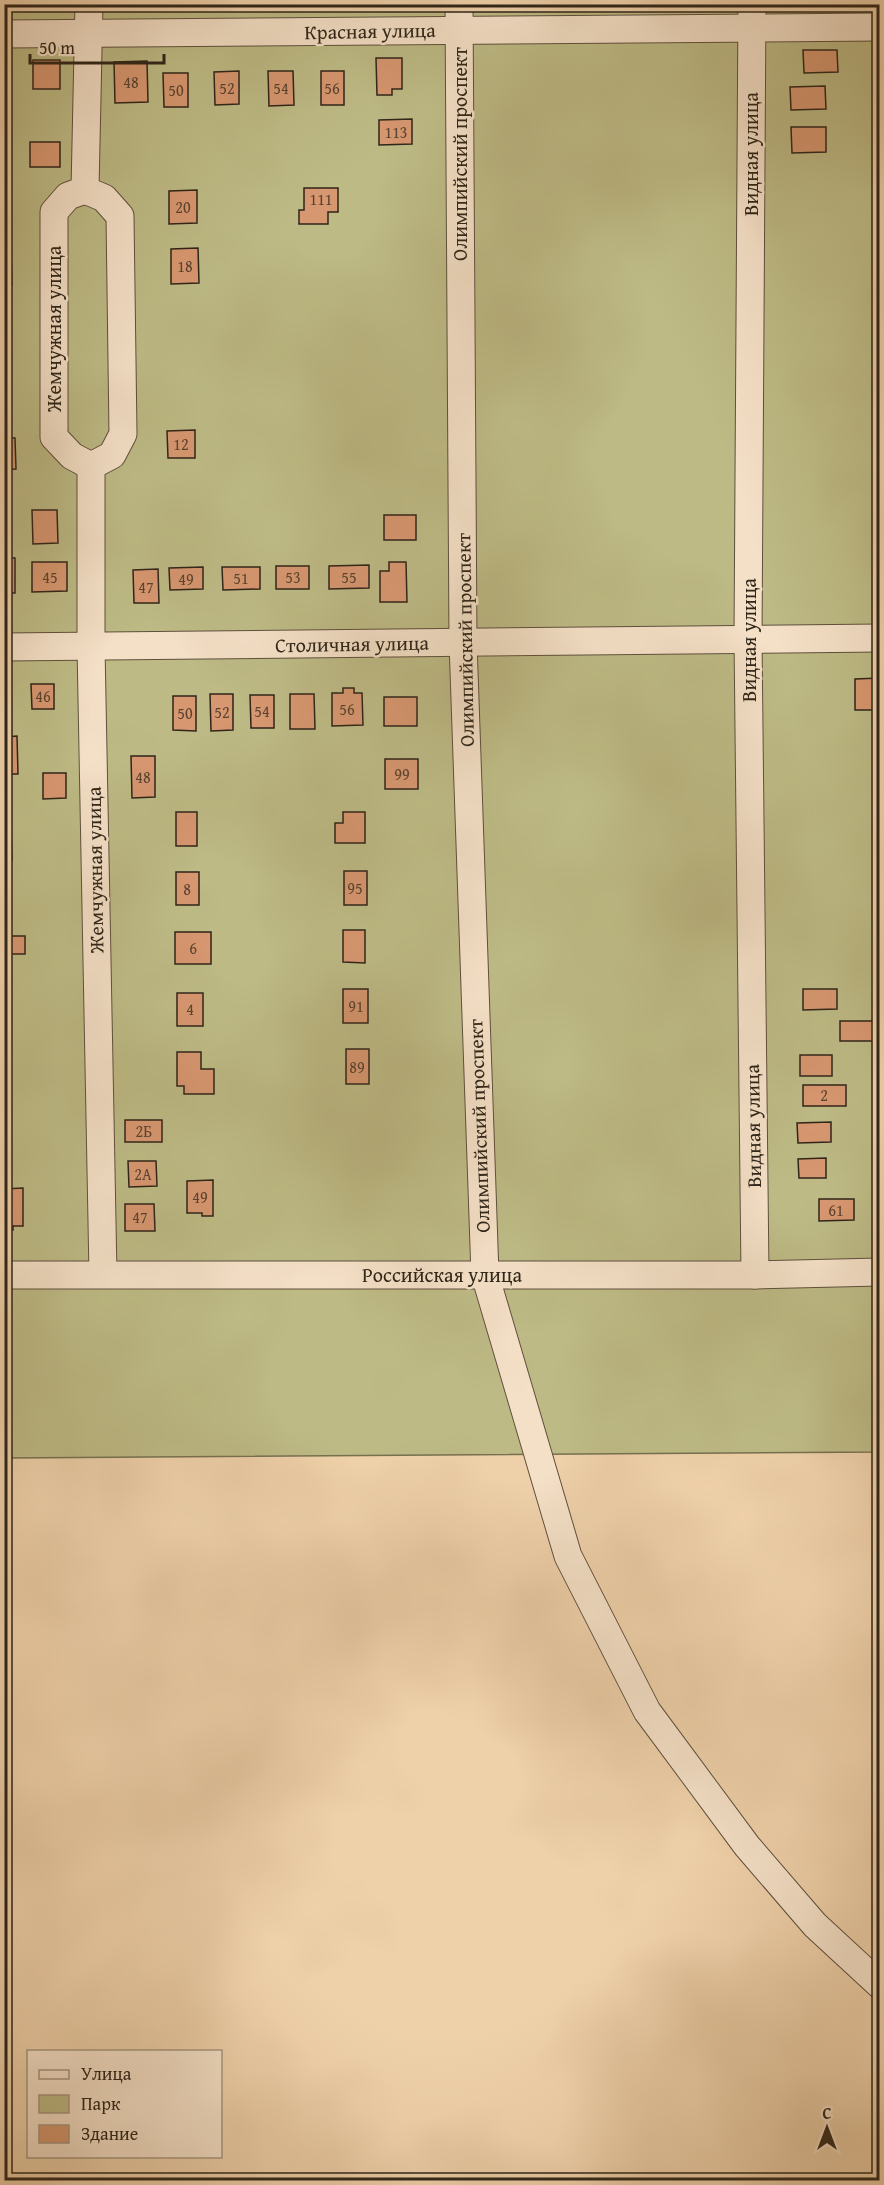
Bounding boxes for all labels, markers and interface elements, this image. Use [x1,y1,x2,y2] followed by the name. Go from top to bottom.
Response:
[304,15,436,46] street label: Красная улица
[30,27,164,65] scale bar
[39,34,75,61] text: 50 m
[445,47,474,261] street label: Олимпийский проспект
[123,70,139,94] house number: 48
[219,76,235,100] house number: 52
[273,76,289,100] house number: 54
[324,76,340,100] house number: 56
[168,78,184,102] house number: 50
[736,92,765,216] street label: Видная улица
[384,120,408,144] house number: 113
[309,187,333,211] house number: 111
[175,195,191,219] house number: 20
[39,245,68,413] street label: Жемчужная улица
[177,254,193,278] house number: 18
[173,432,189,456] house number: 12
[448,533,481,747] street label: Олимпийский проспект
[42,565,58,589] house number: 45
[285,565,301,589] house number: 53
[341,565,357,589] house number: 55
[233,566,249,590] house number: 51
[178,567,194,591] house number: 49
[138,575,154,599] house number: 47
[734,578,763,702] street label: Видная улица
[275,628,430,659] street label: Столичная улица
[35,684,51,708] house number: 46
[339,697,355,721] house number: 56
[254,699,270,723] house number: 54
[214,700,230,724] house number: 52
[177,701,193,725] house number: 50
[394,762,410,786] house number: 99
[135,765,151,789] house number: 48
[79,786,110,955] street label: Жемчужная улица
[347,876,363,900] house number: 95
[183,877,191,901] house number: 8
[189,936,197,960] house number: 6
[348,994,364,1018] house number: 91
[186,997,194,1021] house number: 4
[460,1018,497,1233] street label: Олимпийский проспект
[349,1055,365,1079] house number: 89
[737,1063,768,1188] street label: Видная улица
[820,1083,828,1107] house number: 2
[136,1119,152,1143] house number: 2Б
[134,1162,152,1186] house number: 2А
[192,1185,208,1209] house number: 49
[828,1198,844,1222] house number: 61
[132,1205,148,1229] house number: 47
[362,1260,522,1289] street label: Российская улица
[27,2050,222,2158] legend
[81,2060,132,2087] text: Улица
[81,2090,121,2117] text: Парк
[797,2098,857,2158] north arrow
[822,2101,832,2125] text: С
[81,2120,138,2147] text: Здание

